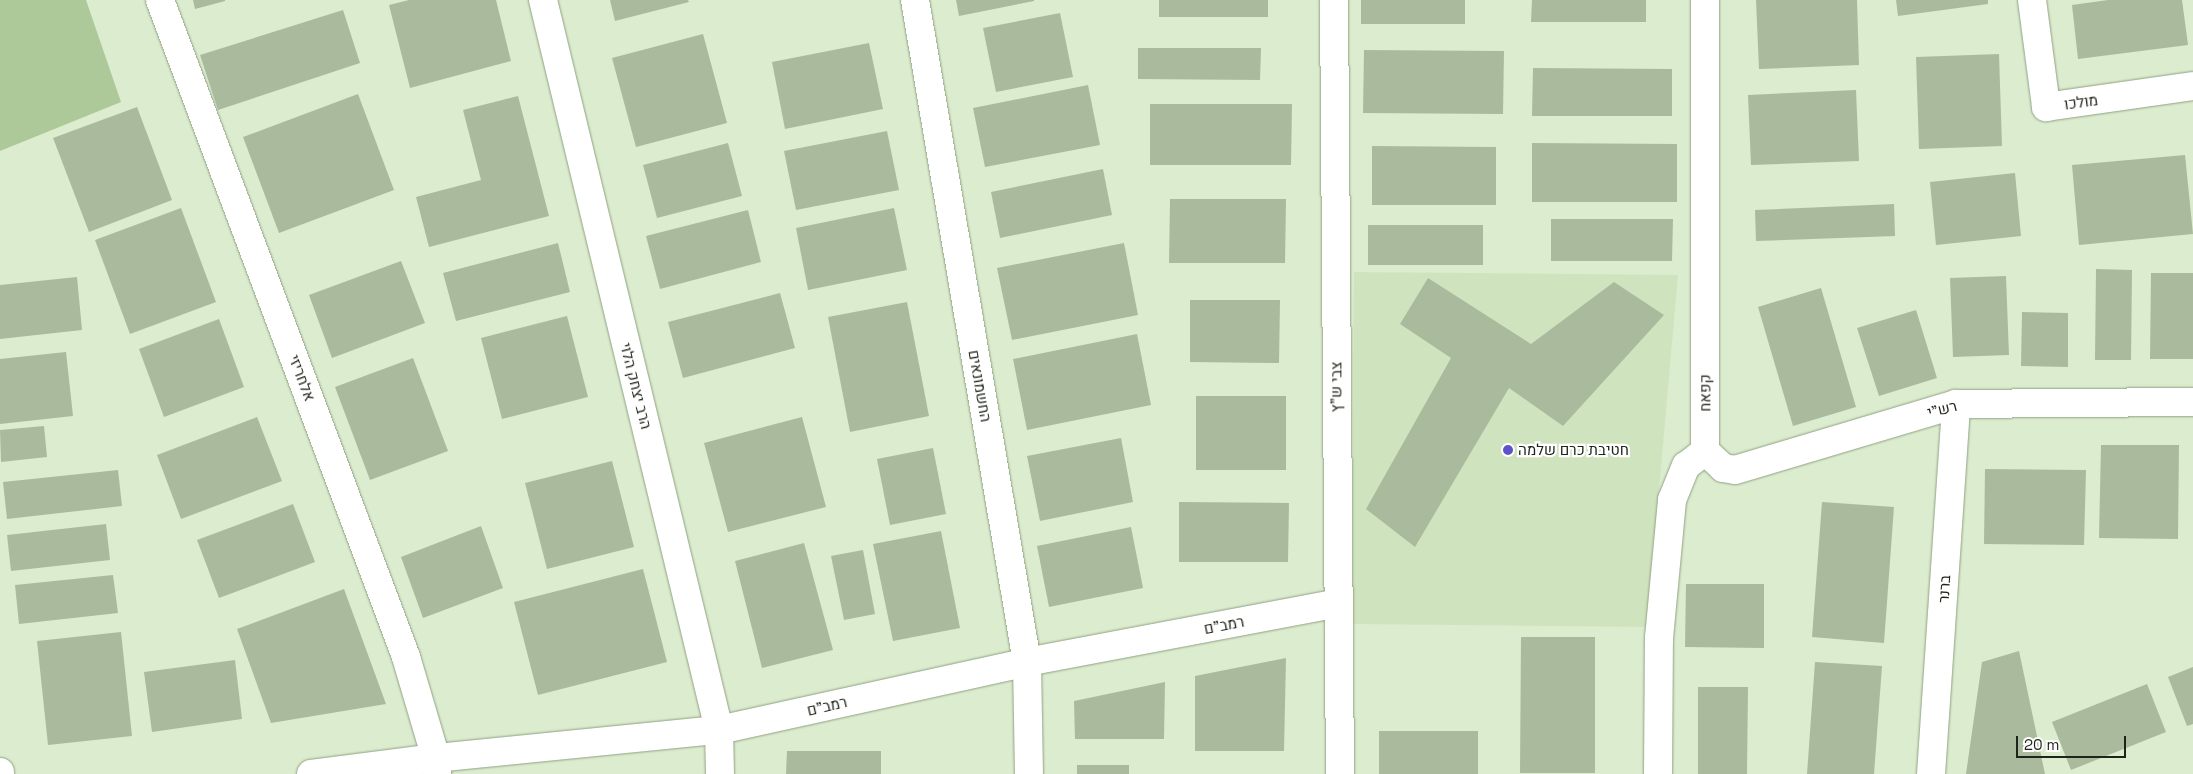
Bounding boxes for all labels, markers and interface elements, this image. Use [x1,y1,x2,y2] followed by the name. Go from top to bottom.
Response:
[2063,91,2099,113] street label: מולכו
[617,341,655,431] street label: הרב יצחק הלוי
[965,349,995,423] street label: החשמונאים
[285,352,319,404] street label: אלחריזי
[1327,362,1345,412] street label: צבי ש"ץ
[1696,374,1714,412] street label: קפאח
[1925,397,1959,421] street label: רש"י
[1518,441,1629,459] place label: חטיבת כרם שלמה
[1502,444,1514,456] marker: חטיבת כרם שלמה
[1934,574,1954,604] street label: ברנר
[1202,612,1246,638] street label: רמב"ם
[805,693,849,719] street label: רמב"ם
[2018,726,2128,758] scale bar
[2024,735,2059,754] text: 20 m

